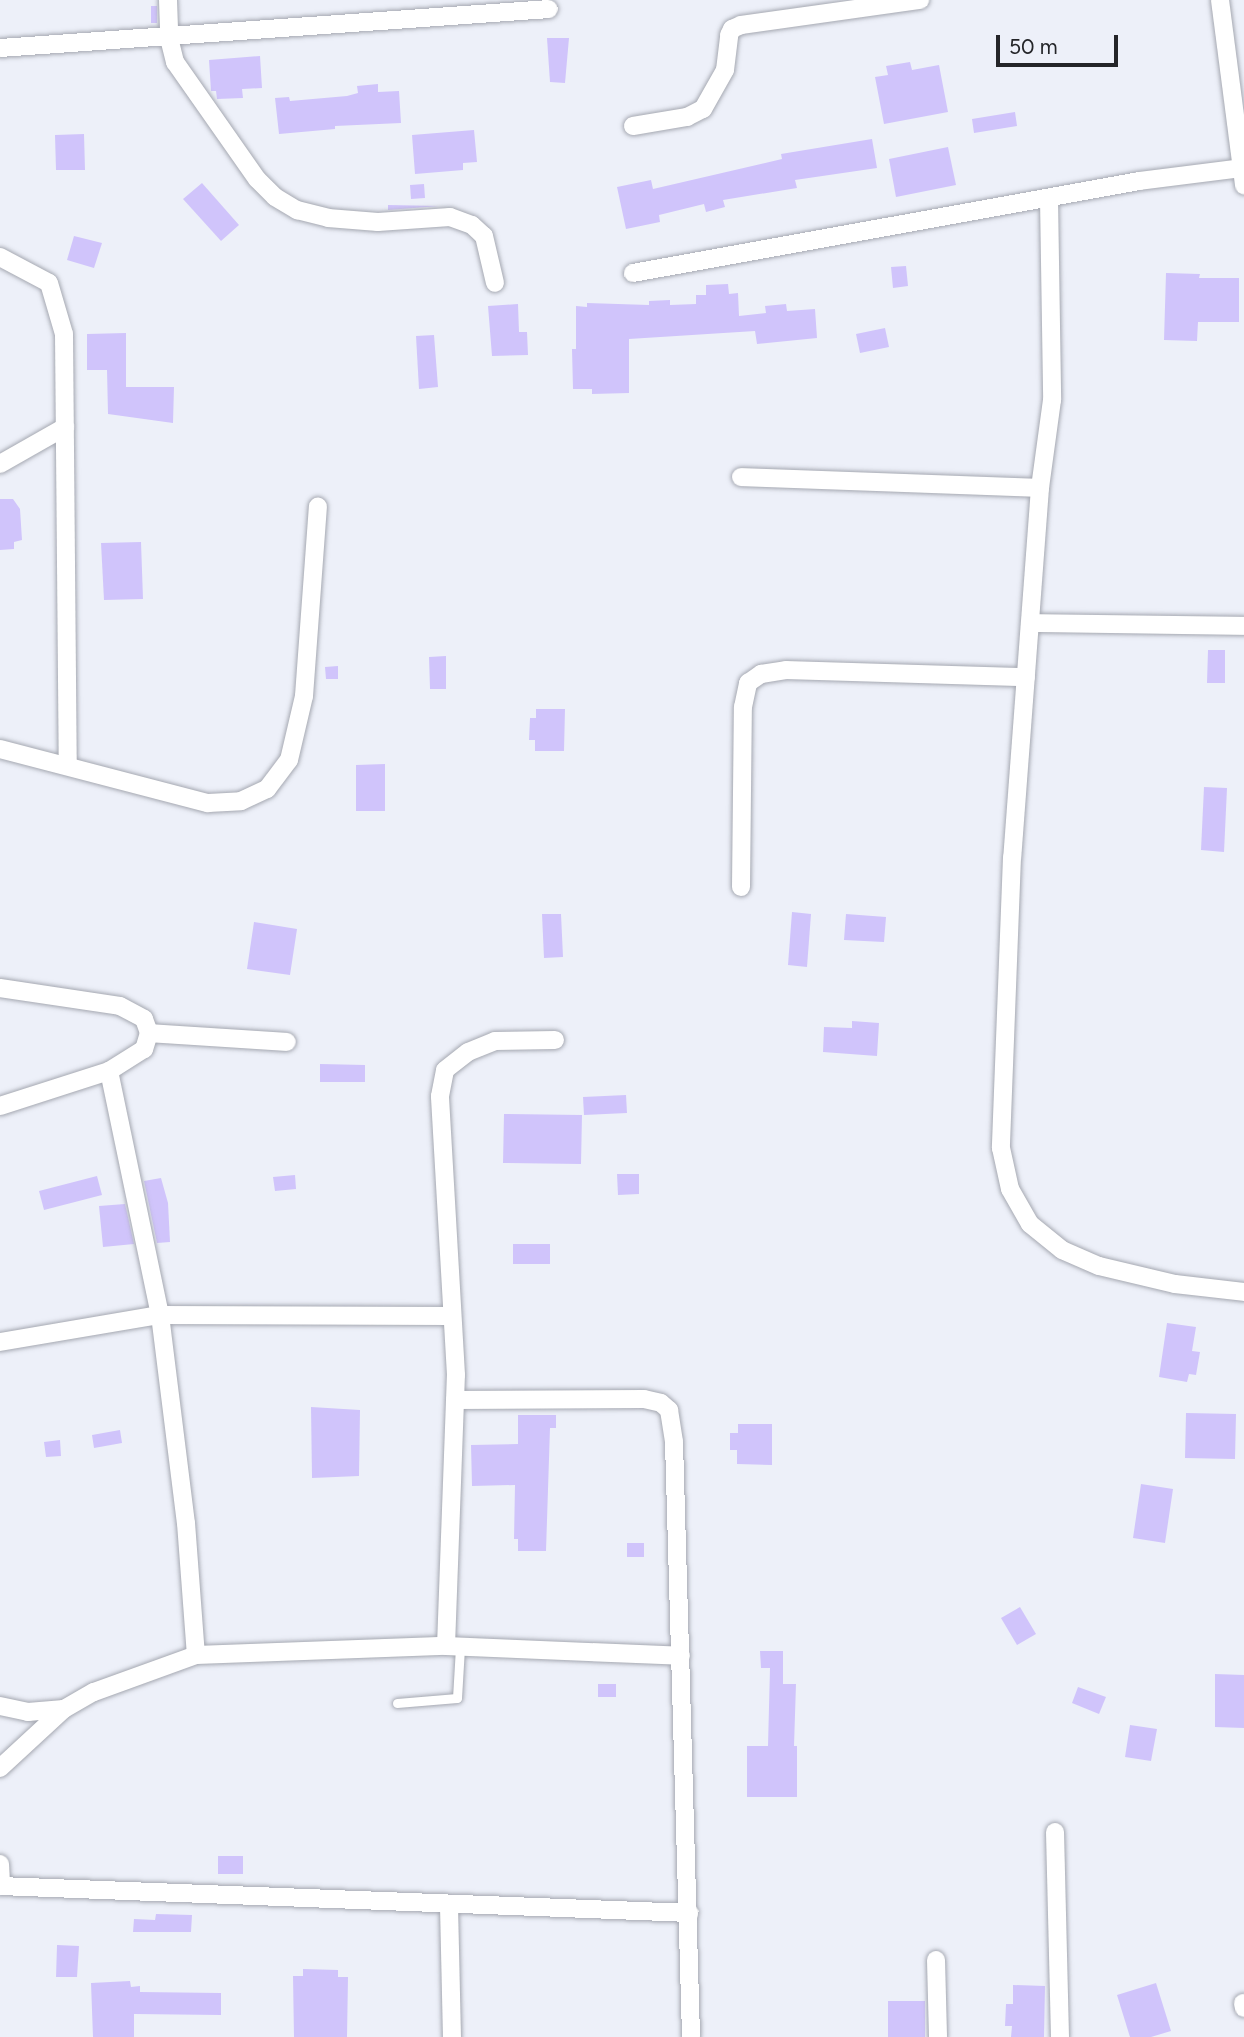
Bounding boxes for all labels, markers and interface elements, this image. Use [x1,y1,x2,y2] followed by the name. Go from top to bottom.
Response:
[999,21,1122,65] scale bar
[1009,34,1058,59] text: 50 m

